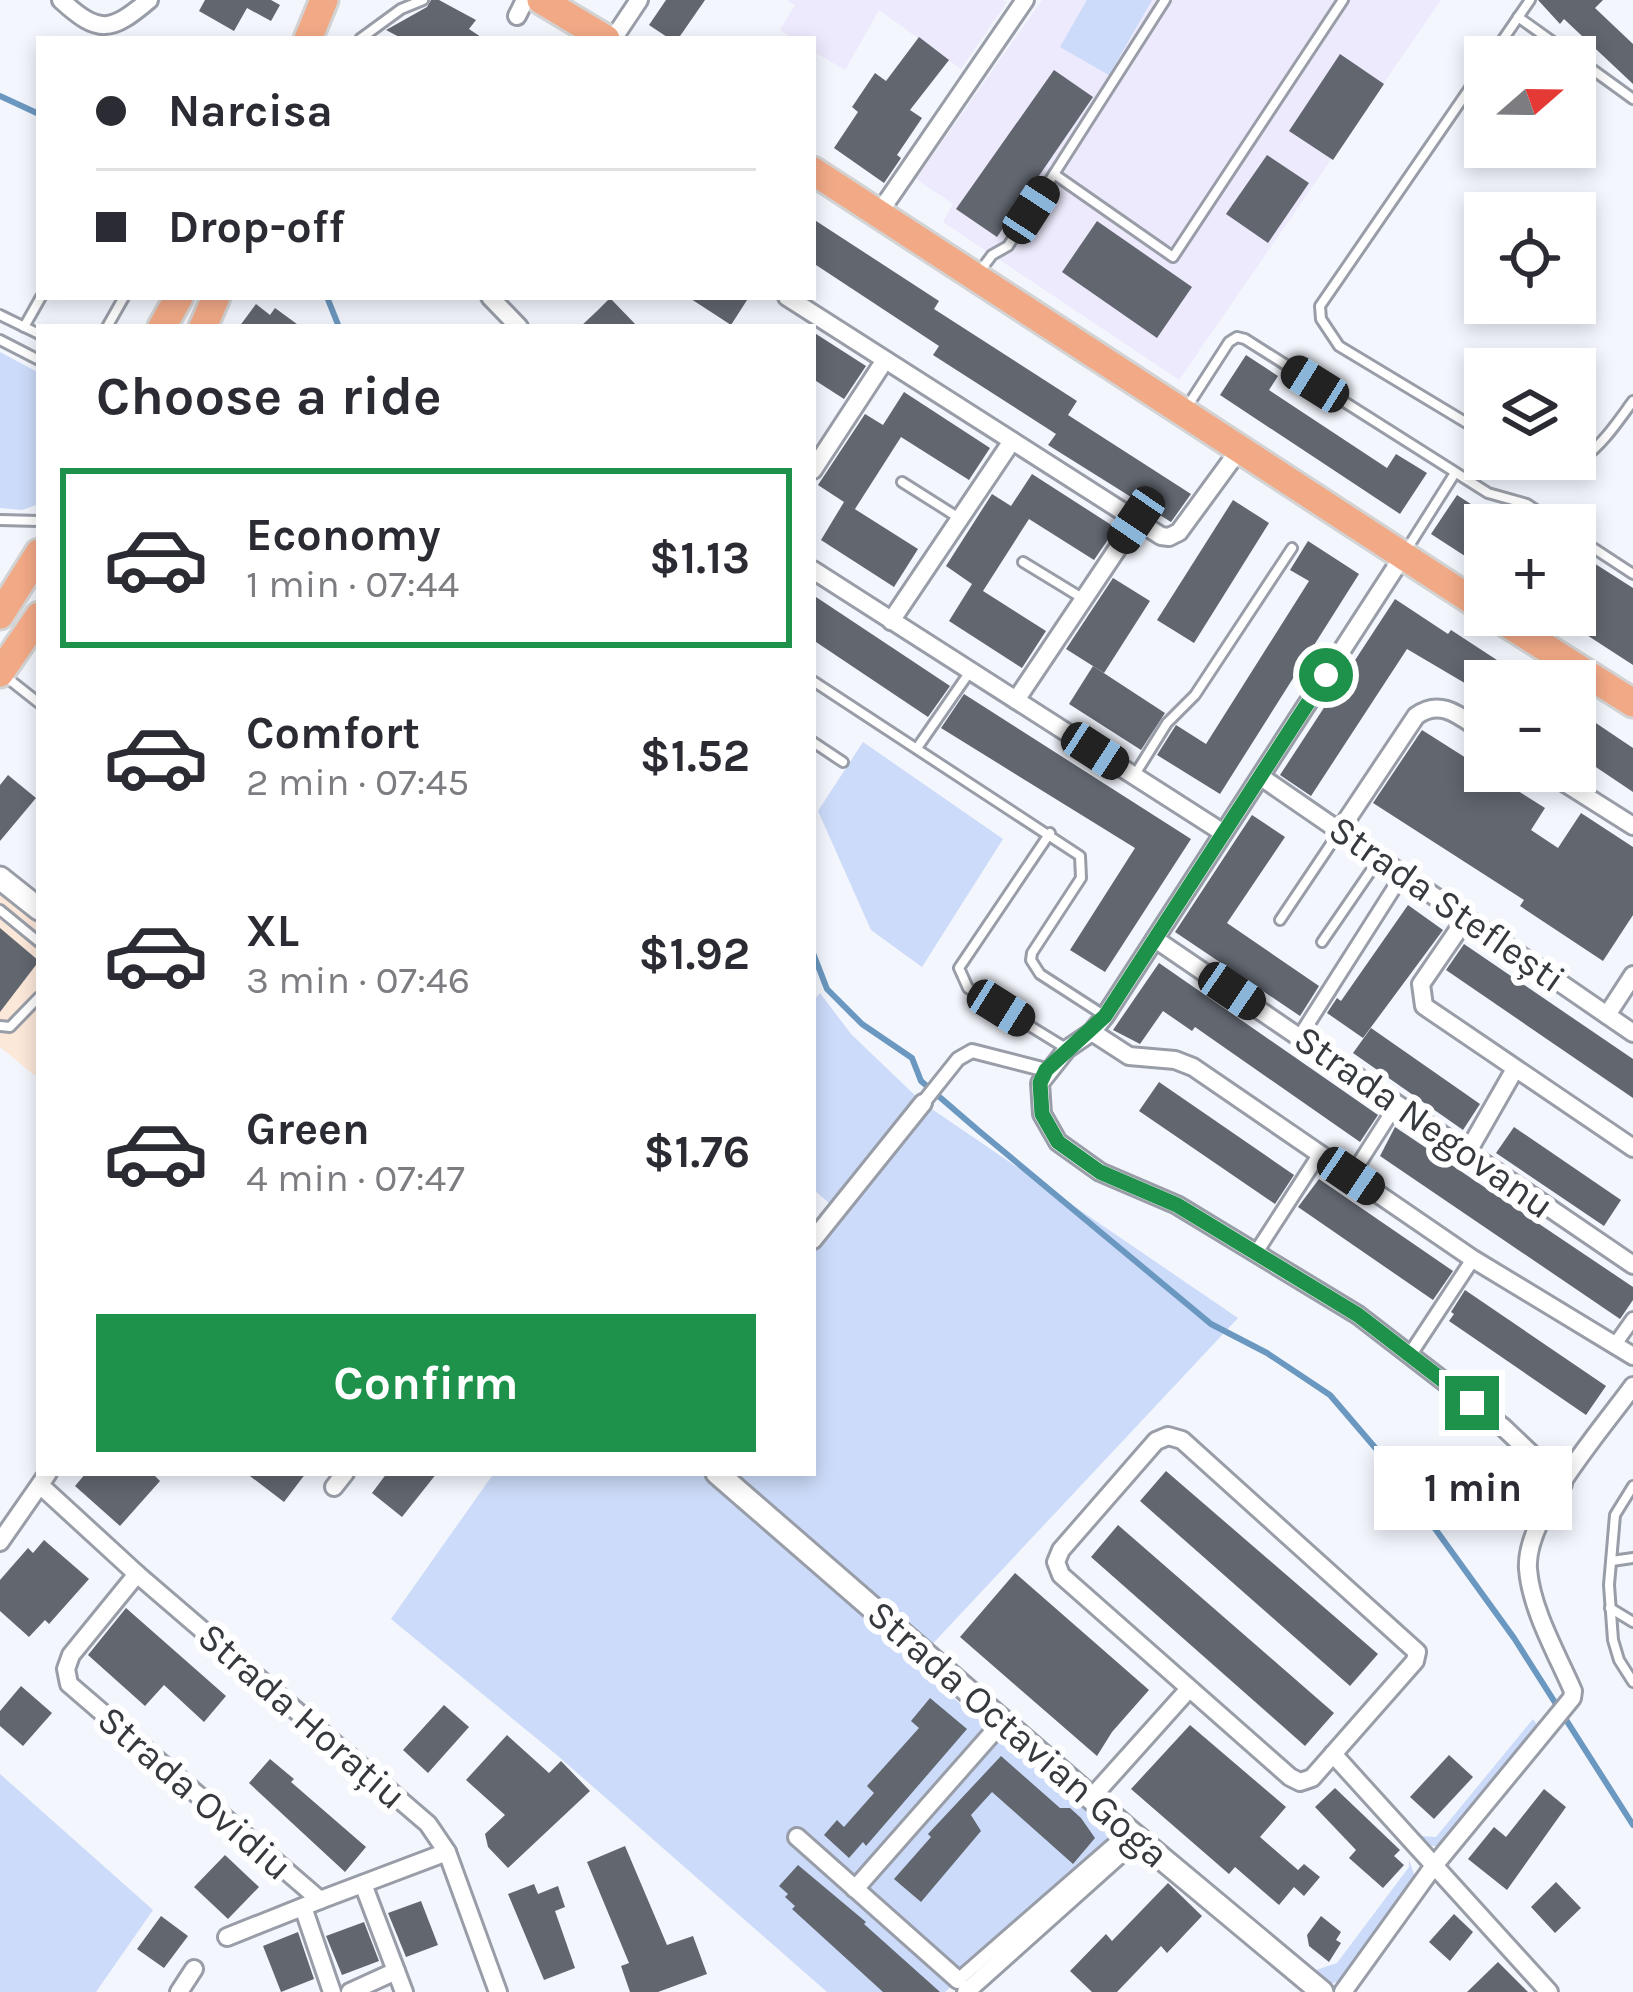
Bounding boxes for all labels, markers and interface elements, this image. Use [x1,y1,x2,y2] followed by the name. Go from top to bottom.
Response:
[1464,36,1596,168] north arrow
[1464,36,1596,792] map controls
[168,85,333,137] text: Narcisa
[996,170,1066,250] car
[1464,192,1596,324] button: locate
[168,201,345,253] text: Drop-off
[1464,348,1596,480] button: layers
[1275,350,1355,418] car
[96,364,442,428] text: Choose a ride
[1101,480,1171,560] car
[102,504,210,612] icon: car
[1464,504,1596,636] button: +
[246,509,441,561] text: Economy
[649,532,750,584] text: $1.13
[246,561,459,607] text: 1 min · 07:44
[1299,648,1353,702] route start
[1464,660,1596,792] button: −
[102,702,210,810] icon: car
[246,707,420,759] text: Comfort
[1055,716,1135,786] car
[640,730,750,782] text: $1.52
[246,759,469,805] text: 2 min · 07:45
[1320,806,1574,1002] street label: Strada Steflești
[102,900,210,1008] icon: car
[246,905,299,957] text: XL
[639,928,750,980] text: $1.92
[1192,956,1272,1026] car
[246,957,470,1003] text: 3 min · 07:46
[961,974,1041,1042] car
[1286,1015,1562,1229] street label: Strada Negovanu
[102,1098,210,1206] icon: car
[246,1103,370,1155] text: Green
[644,1126,750,1178] text: $1.76
[1311,1141,1391,1211] car
[246,1155,465,1201] text: 4 min · 07:47
[96,1314,756,1452] button: Confirm
[1445,1376,1499,1430] route end
[1373,1445,1571,1529] callout: 1 min
[1424,1465,1522,1511] text: 1 min
[858,1591,1178,1877] street label: Strada Octavian Goga
[189,1613,415,1819] street label: Strada Horațiu
[88,1696,302,1890] street label: Strada Ovidiu

